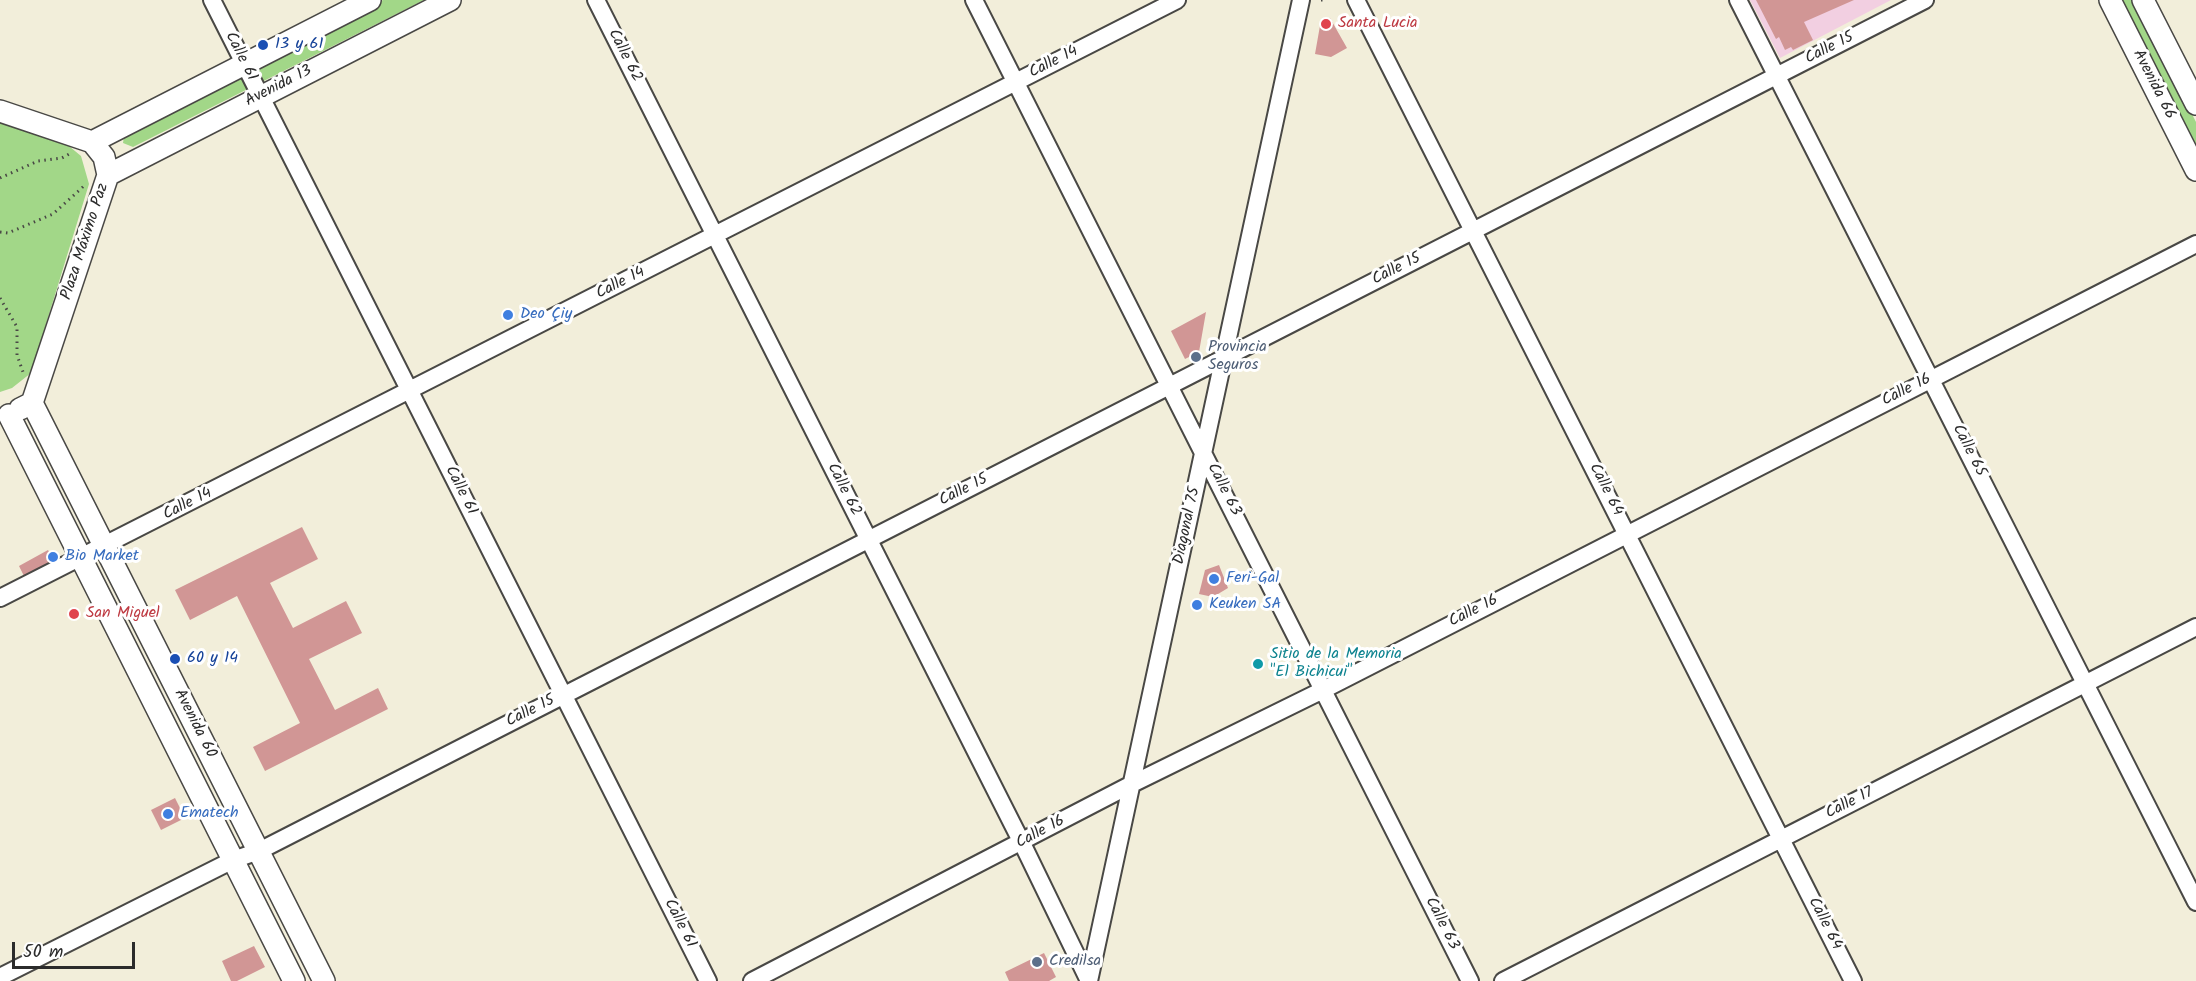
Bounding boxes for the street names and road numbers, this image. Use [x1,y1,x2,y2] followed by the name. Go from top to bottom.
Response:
[603,26,645,86] street label: Calle 62
[220,29,260,85] street label: Calle 61
[1802,29,1858,69] street label: Calle 15
[1026,43,1082,83] street label: Calle 14
[2127,47,2179,123] street label: Avenida 66
[243,62,315,112] street label: Avenida 13
[58,181,114,303] street label: Plaza Máximo Paz
[1369,250,1425,290] street label: Calle 15
[593,264,649,304] street label: Calle 14
[1879,371,1935,411] street label: Calle 16
[1947,422,1989,480] street label: Calle 65
[822,460,864,520] street label: Calle 62
[1202,460,1244,520] street label: Calle 63
[1584,461,1626,519] street label: Calle 64
[440,463,480,519] street label: Calle 61
[936,471,992,511] street label: Calle 15
[160,485,216,525] street label: Calle 14
[1170,485,1206,567] street label: Diagonal 75
[1446,592,1502,632] street label: Calle 16
[168,686,220,762] street label: Avenida 60
[503,692,559,732] street label: Calle 15
[1823,784,1877,824] street label: Calle 17
[1013,812,1069,854] street label: Calle 16
[1420,894,1462,954] street label: Calle 63
[1803,895,1845,953] street label: Calle 64
[659,896,699,952] street label: Calle 61

